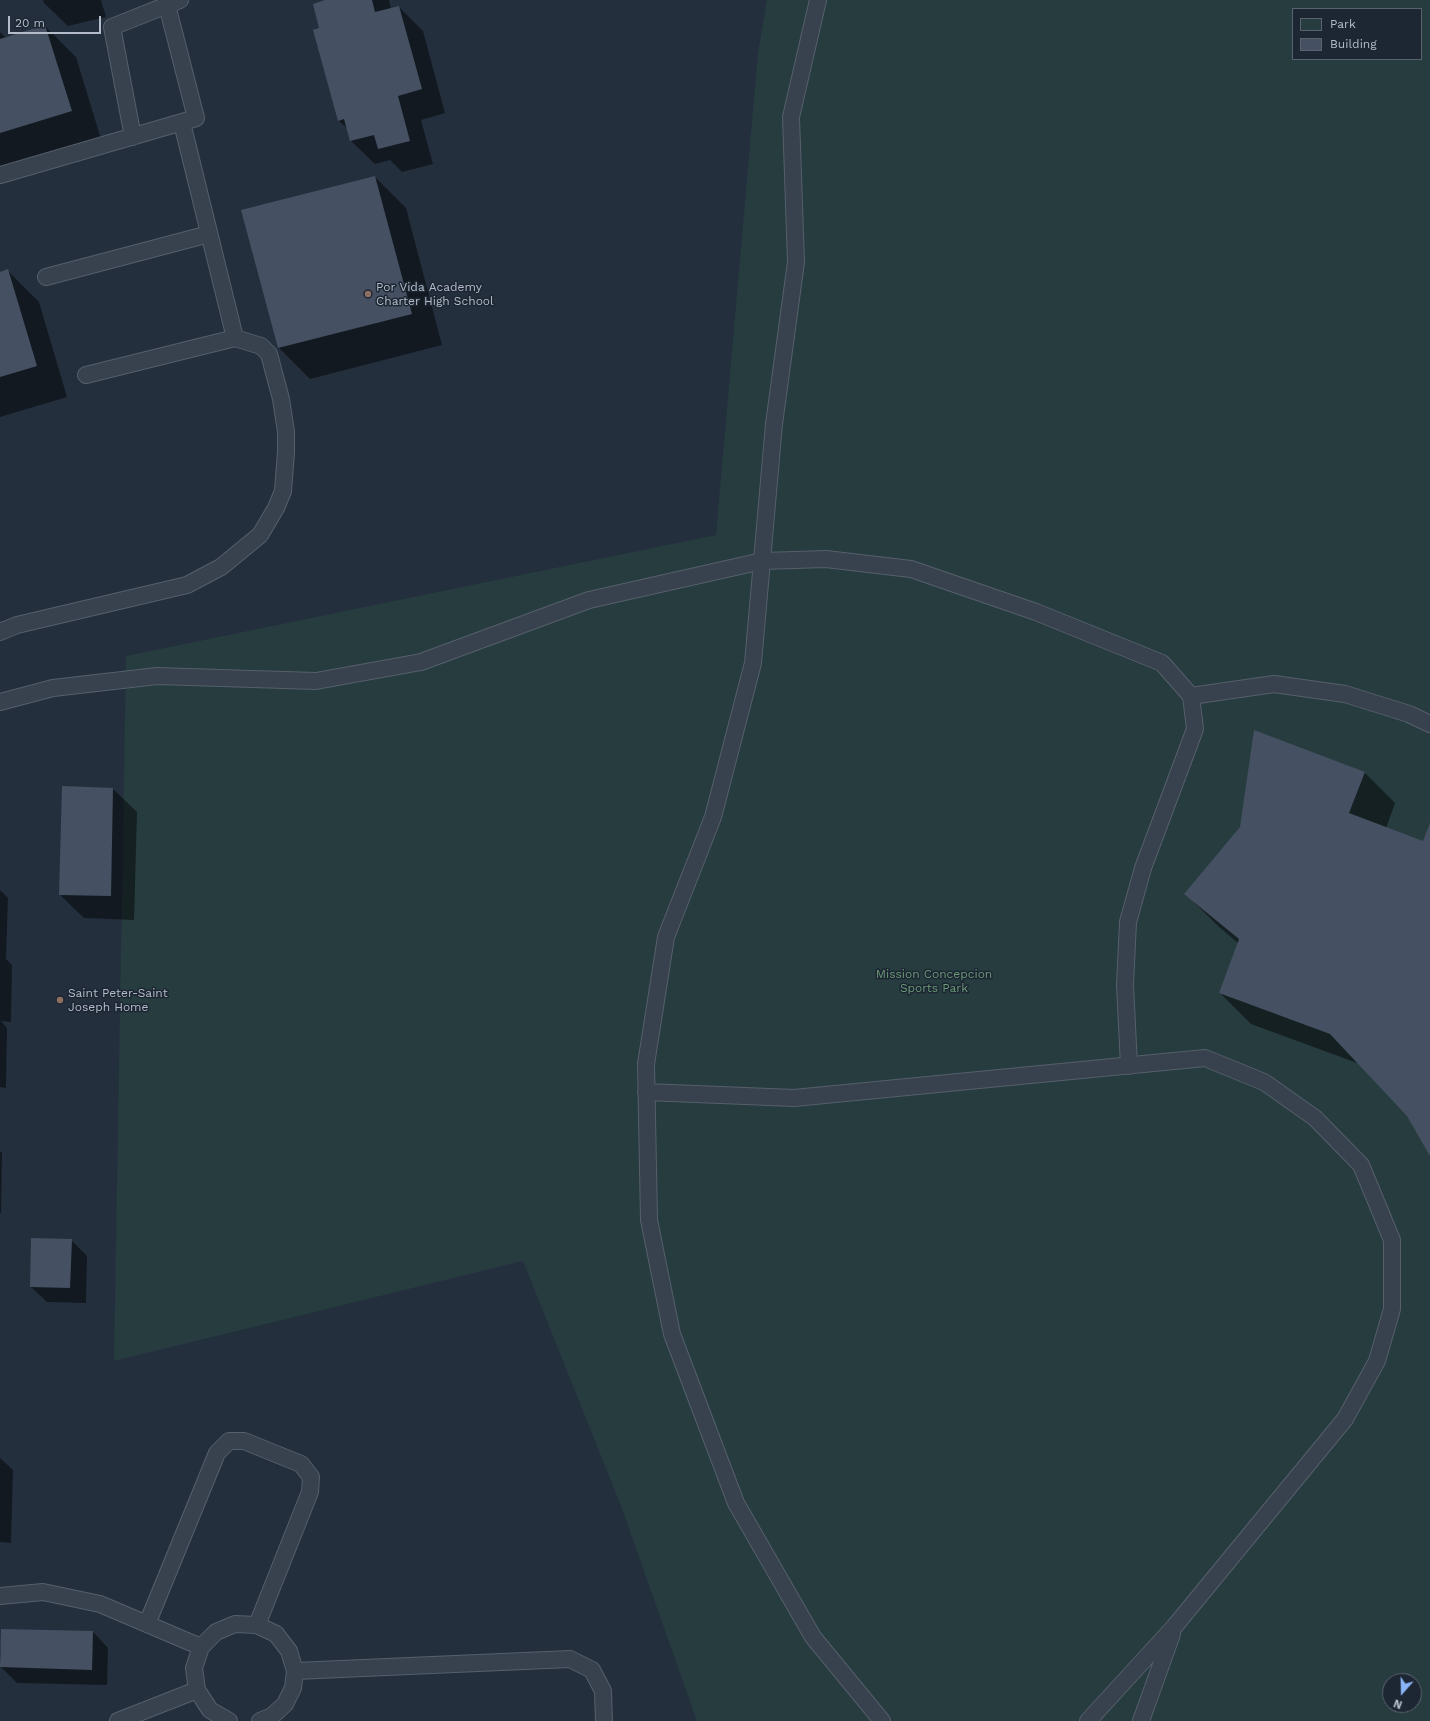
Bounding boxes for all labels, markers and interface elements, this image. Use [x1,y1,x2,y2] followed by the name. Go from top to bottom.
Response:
[10,8,103,34] scale bar
[1292,8,1422,60] legend
[15,16,45,30] text: 20 m
[1330,17,1356,31] text: Park
[1330,37,1377,51] text: Building
[376,280,494,308] place label: Por Vida Academy Charter High School
[363,289,373,299] marker: Por Vida Academy Charter High School
[876,967,992,995] park label: Mission Concepcion Sports Park
[68,986,168,1014] place label: Saint Peter-Saint Joseph Home
[55,995,65,1005] marker: Saint Peter-Saint Joseph Home
[1382,1673,1422,1713] north arrow
[1392,1696,1404,1711] text: N

